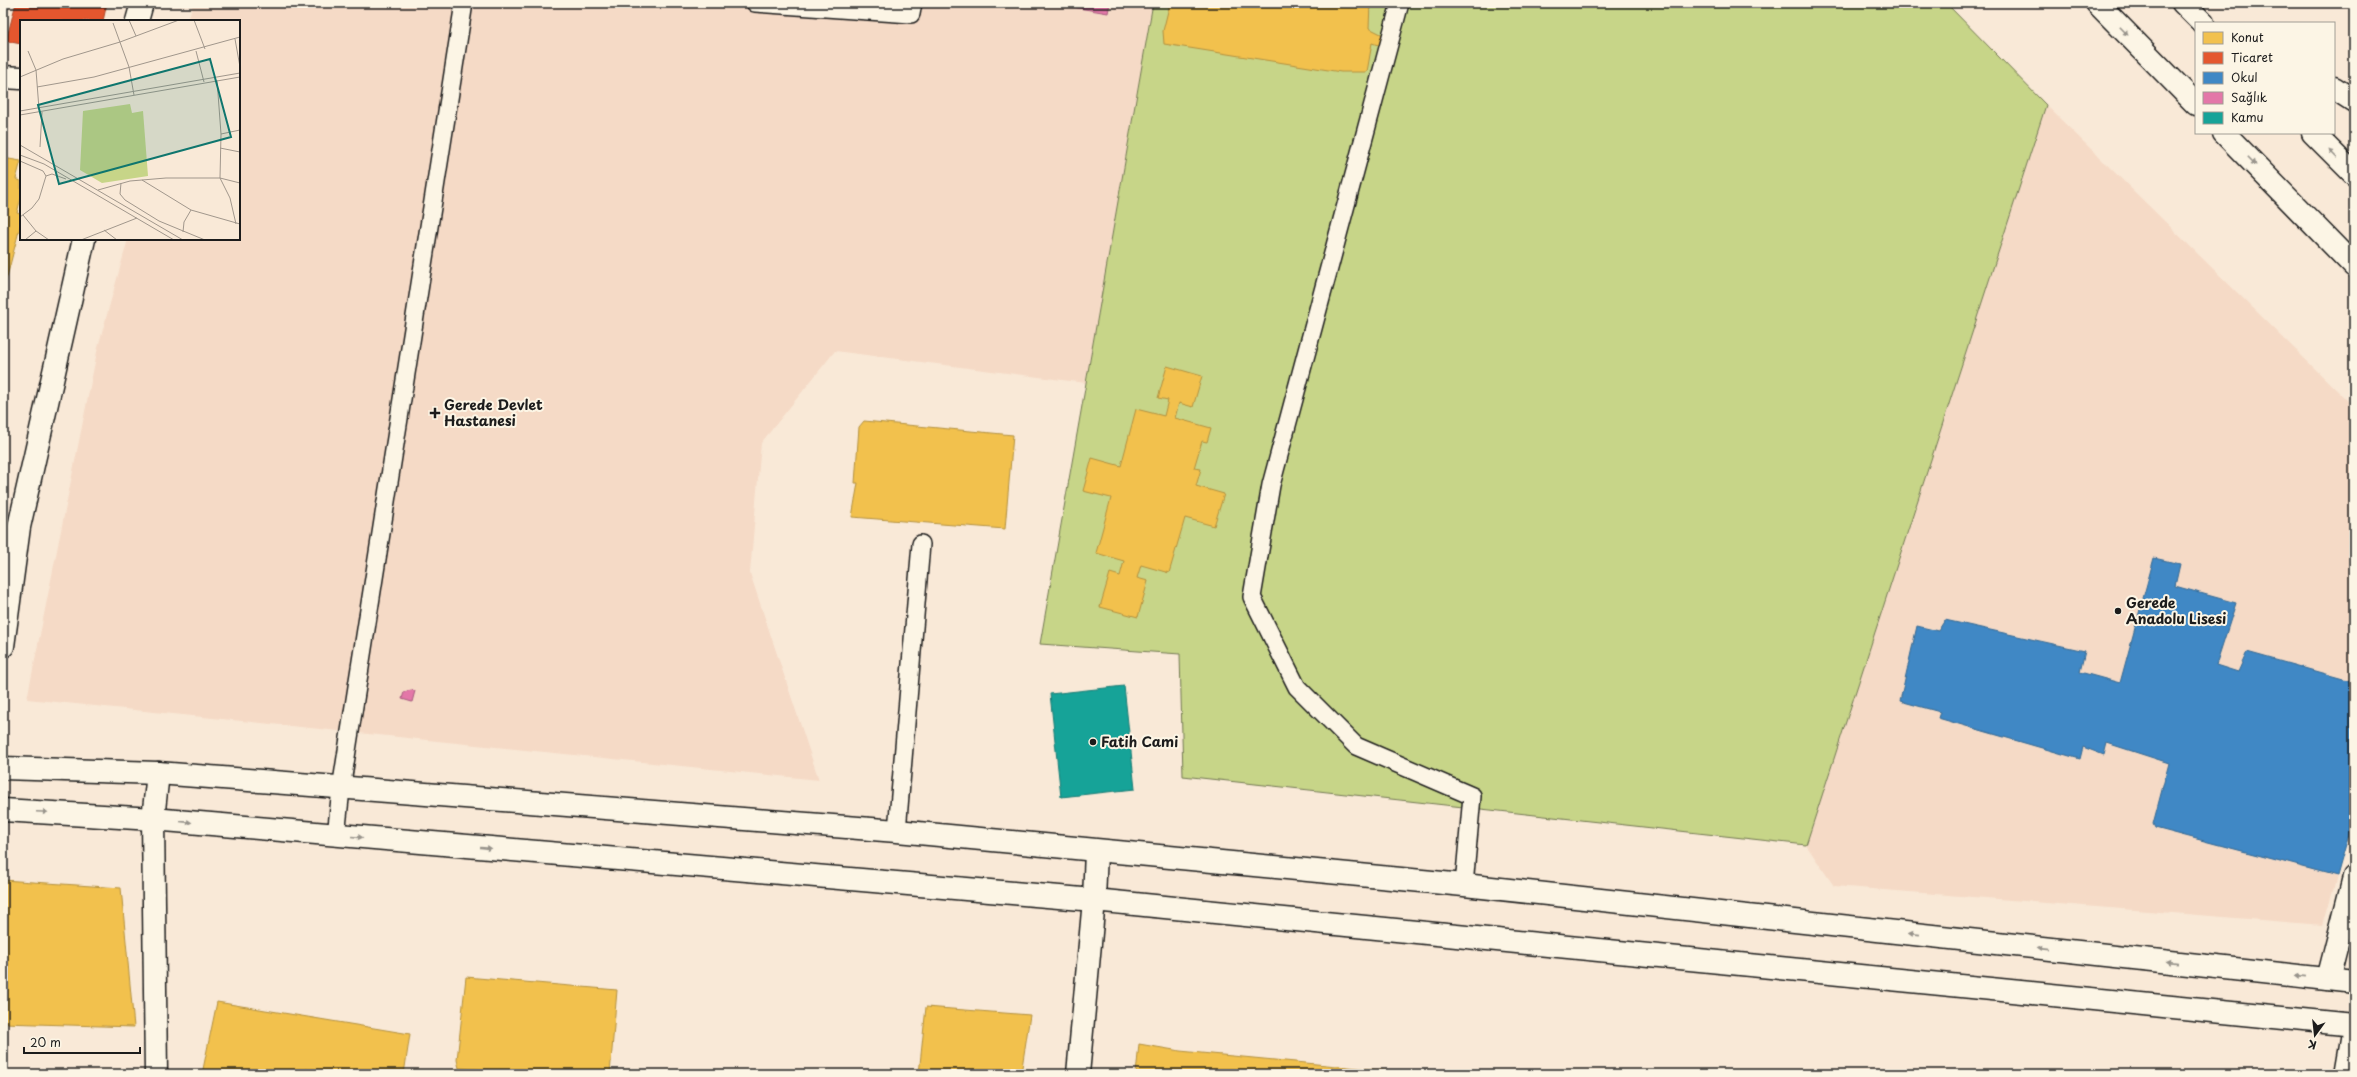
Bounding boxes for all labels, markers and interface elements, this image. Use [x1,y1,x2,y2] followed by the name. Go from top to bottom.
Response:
[20,20,240,240] inset map
[2195,22,2335,134] legend
[2119,26,2129,36] one-way arrow
[2231,28,2264,46] text: Konut
[2231,48,2273,66] text: Ticaret
[2231,68,2258,86] text: Okul
[2231,88,2268,106] text: Sağlık
[2231,108,2264,126] text: Kamu
[2329,149,2338,159] one-way arrow
[2247,156,2256,166] one-way arrow
[444,394,543,431] place label: Gerede Devlet Hastanesi
[429,407,441,419] marker: Gerede Devlet Hastanesi
[2126,592,2226,629] place label: Gerede Anadolu Lisesi
[2113,606,2123,616] marker: Gerede Anadolu Lisesi
[1101,731,1178,752] place label: Fatih Cami
[1088,737,1098,747] marker: Fatih Cami
[36,809,48,816] one-way arrow
[180,819,192,825] one-way arrow
[351,834,363,841] one-way arrow
[480,845,492,852] one-way arrow
[1908,930,1920,937] one-way arrow
[2037,944,2049,951] one-way arrow
[2166,958,2178,965] one-way arrow
[2295,972,2307,979] one-way arrow
[2295,1015,2335,1055] north arrow
[24,1029,140,1055] scale bar
[30,1033,61,1051] text: 20 m
[2306,1036,2318,1054] text: K

